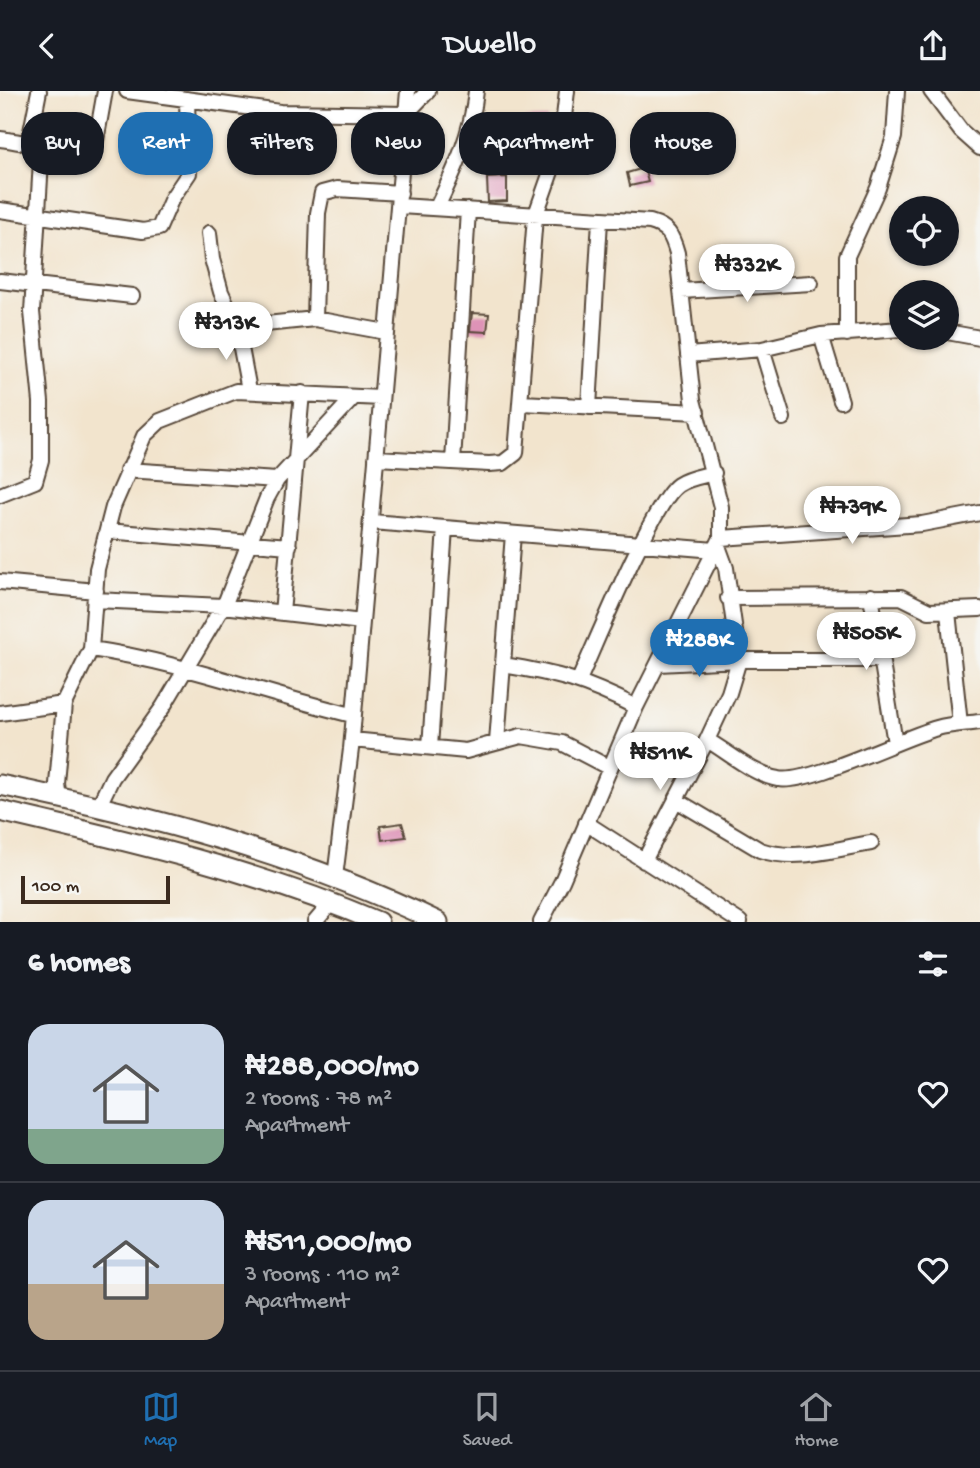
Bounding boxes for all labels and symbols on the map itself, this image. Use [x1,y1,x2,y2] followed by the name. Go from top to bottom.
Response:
[698,245,796,304] pin: ₦332K
[177,303,275,362] pin: ₦313K
[803,487,901,546] pin: ₦739K
[817,613,915,672] pin: ₦505K
[650,619,748,679] pin: ₦288K
[611,733,709,792] pin: ₦511K
[21,873,170,905] scale bar

